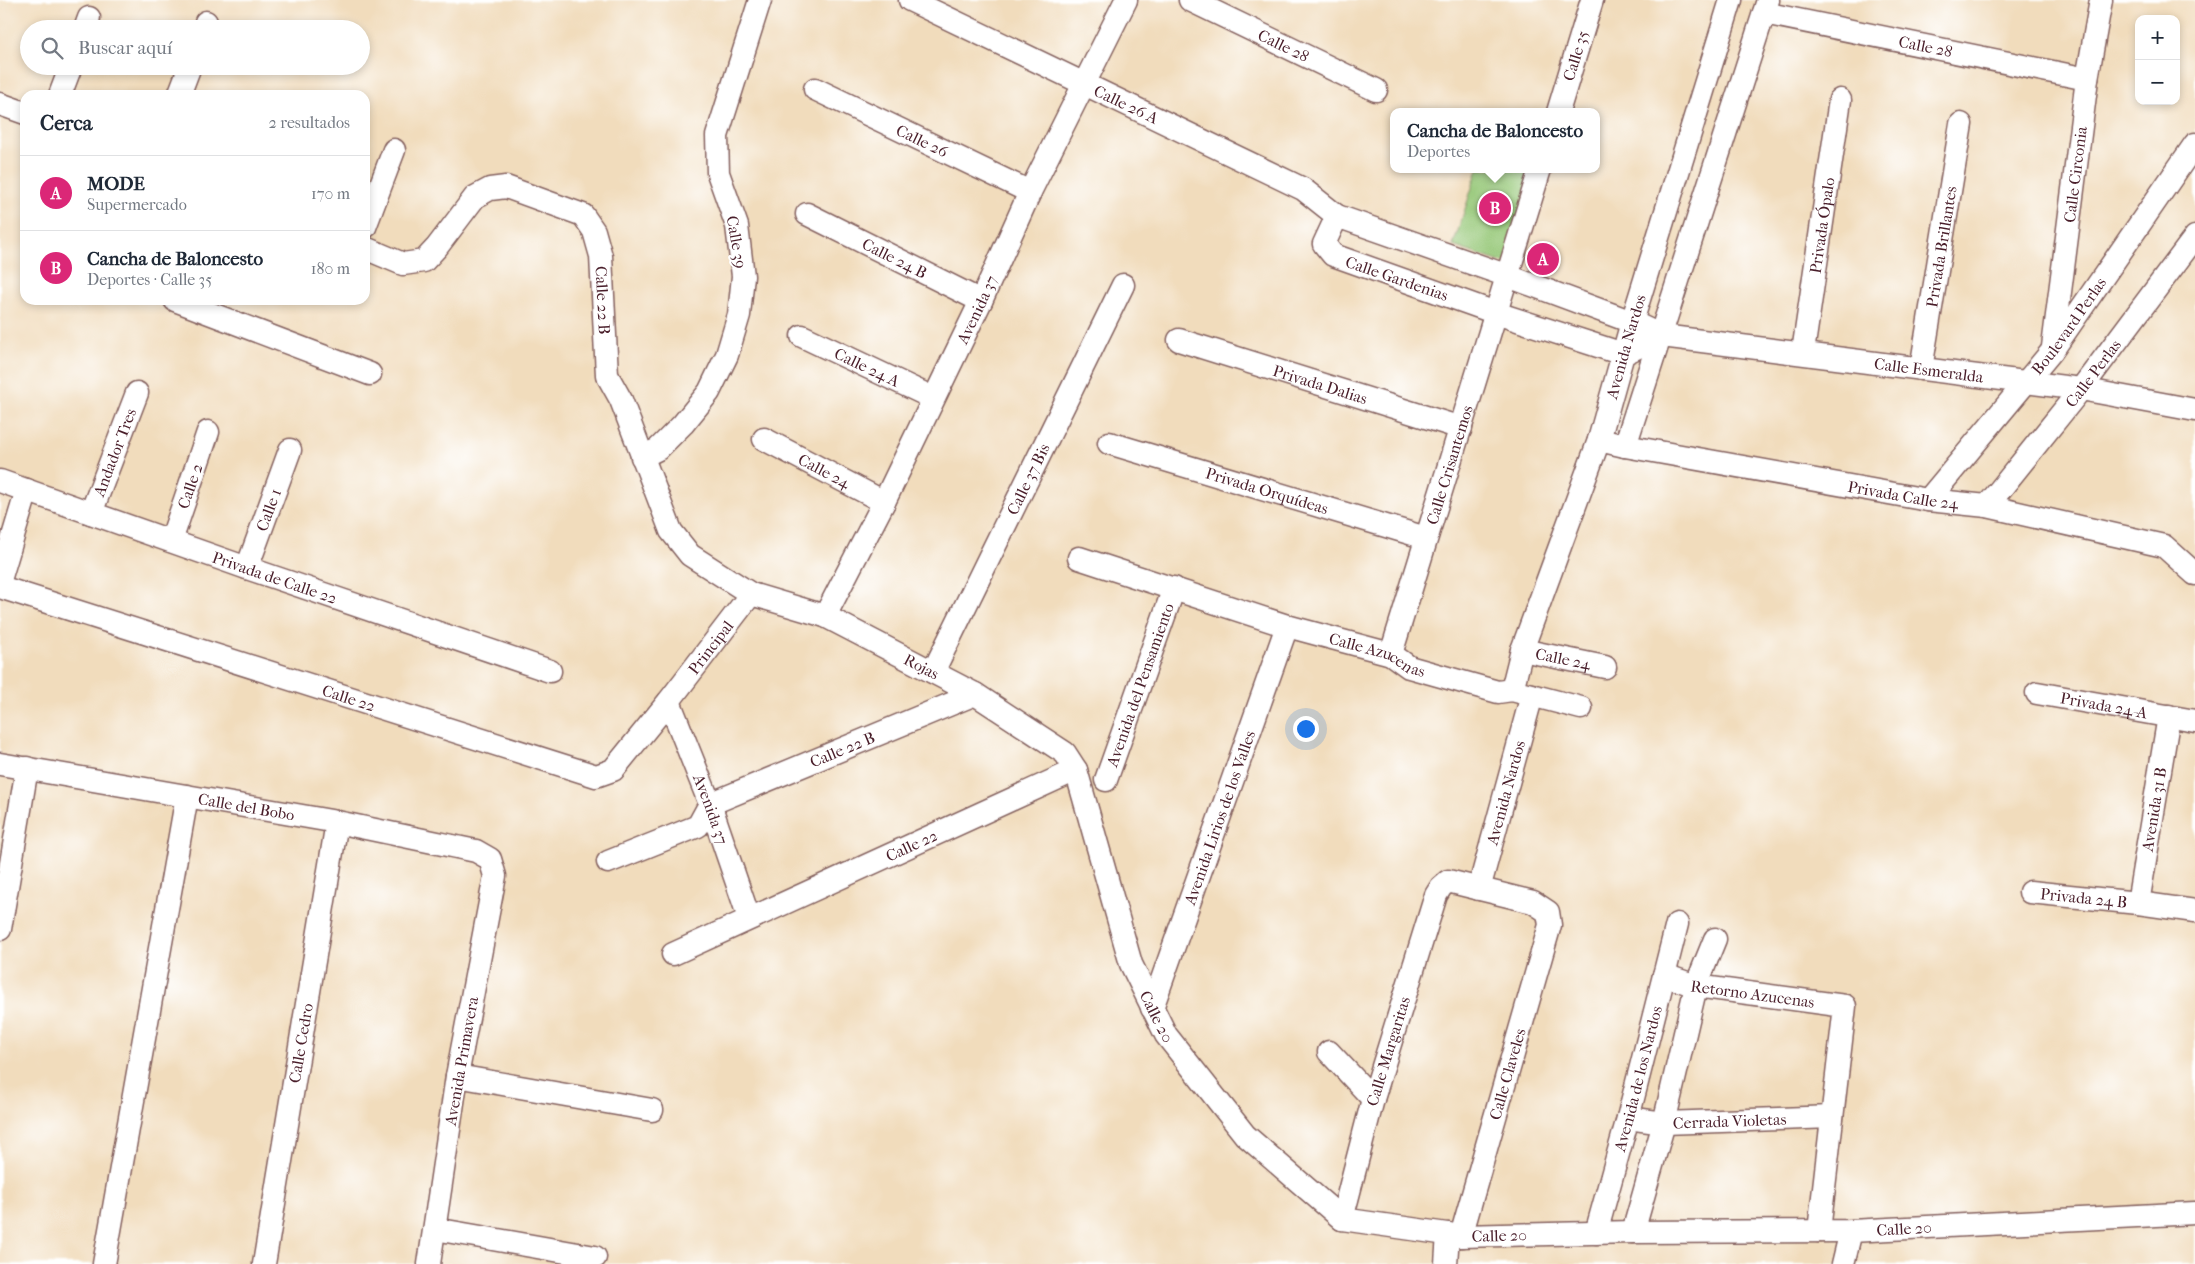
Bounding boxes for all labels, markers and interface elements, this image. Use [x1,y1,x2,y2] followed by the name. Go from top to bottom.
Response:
[2135,15,2180,105] map controls
[2135,15,2180,60] button: +
[20,20,370,75] search box
[1255,25,1312,66] street label: Calle 28
[1559,28,1592,83] street label: Calle 35
[1897,32,1954,61] street label: Calle 28
[38,34,66,62] icon: search
[78,37,172,59] text: Buscar aquí
[2135,60,2180,105] button: −
[1091,81,1162,128] street label: Calle 26 A
[1390,108,1600,173] popup
[40,111,92,135] text: Cerca
[269,113,350,132] text: 2 resultados
[893,120,951,161] street label: Calle 26
[1407,120,1583,142] text: Cancha de Baloncesto
[2060,125,2091,224] street label: Calle Circonia
[1407,142,1470,161] text: Deportes
[87,173,145,195] text: MODE
[1806,176,1839,275] street label: Privada Ópalo
[51,184,61,203] text: A
[311,184,350,203] text: 170 m
[1922,185,1961,309] street label: Privada Brillantes
[1479,189,1511,227] pin: B
[87,195,187,214] text: Supermercado
[723,214,750,270] street label: Calle 39
[859,234,930,282] street label: Calle 24 B
[1527,240,1559,278] pin: A
[87,248,263,270] text: Cancha de Baloncesto
[1343,252,1451,305] street label: Calle Gardenias
[51,259,61,278] text: B
[311,259,350,278] text: 180 m
[592,265,614,335] street label: Calle 22 B
[87,270,212,289] text: Deportes · Calle 35
[952,272,1001,348] street label: Avenida 37
[2028,274,2110,379] street label: Boulevard Perlas
[1602,292,1650,402] street label: Avenida Nardos
[2061,336,2125,411] street label: Calle Perlas
[831,344,903,391] street label: Calle 24 A
[1873,354,1985,387] street label: Calle Esmeralda
[1271,361,1370,408] street label: Privada Dalias
[1422,403,1477,527] street label: Calle Crisantemos
[89,406,140,500] street label: Andador Tres
[1003,440,1054,518] street label: Calle 37 Bis
[795,450,854,493] street label: Calle 24
[174,461,207,511] street label: Calle 2
[1203,464,1331,518] street label: Privada Orquídeas
[1846,477,1960,513] street label: Privada Calle 24
[252,486,285,534] street label: Calle 1
[210,547,339,608] street label: Privada de Calle 22
[1102,601,1178,770] street label: Avenida del Pensamiento
[684,616,738,678] street label: Principal
[1327,629,1427,681] street label: Calle Azucenas
[1534,644,1593,674] street label: Calle 24
[901,650,942,684] street label: Rojas
[320,681,378,715] street label: Calle 22
[2059,688,2149,722] street label: Privada 24-A
[1293,716,1319,742] your location
[807,728,878,772] street label: Calle 22 B
[1180,728,1259,908] street label: Avenida Lirios de los Valles
[1482,738,1529,848] street label: Avenida Nardos
[2138,766,2170,854] street label: Avenida 31 B
[689,770,732,847] street label: Avenida 37
[197,789,296,825] street label: Calle del Bobo
[883,826,940,866] street label: Calle 22
[2039,884,2128,912] street label: Privada 24 B
[1690,976,1816,1012] street label: Retorno Azucenas
[1136,988,1177,1047] street label: Calle 20
[1363,994,1414,1108] street label: Calle Margaritas
[441,995,482,1128] street label: Avenida Primavera
[285,1002,317,1084] street label: Calle Cedro
[1610,1004,1666,1155] street label: Avenida de los Nardos
[1485,1026,1530,1122] street label: Calle Claveles
[1673,1110,1787,1133] street label: Cerrada Violetas
[1876,1218,1932,1240] street label: Calle 20
[1471,1225,1527,1246] street label: Calle 20

